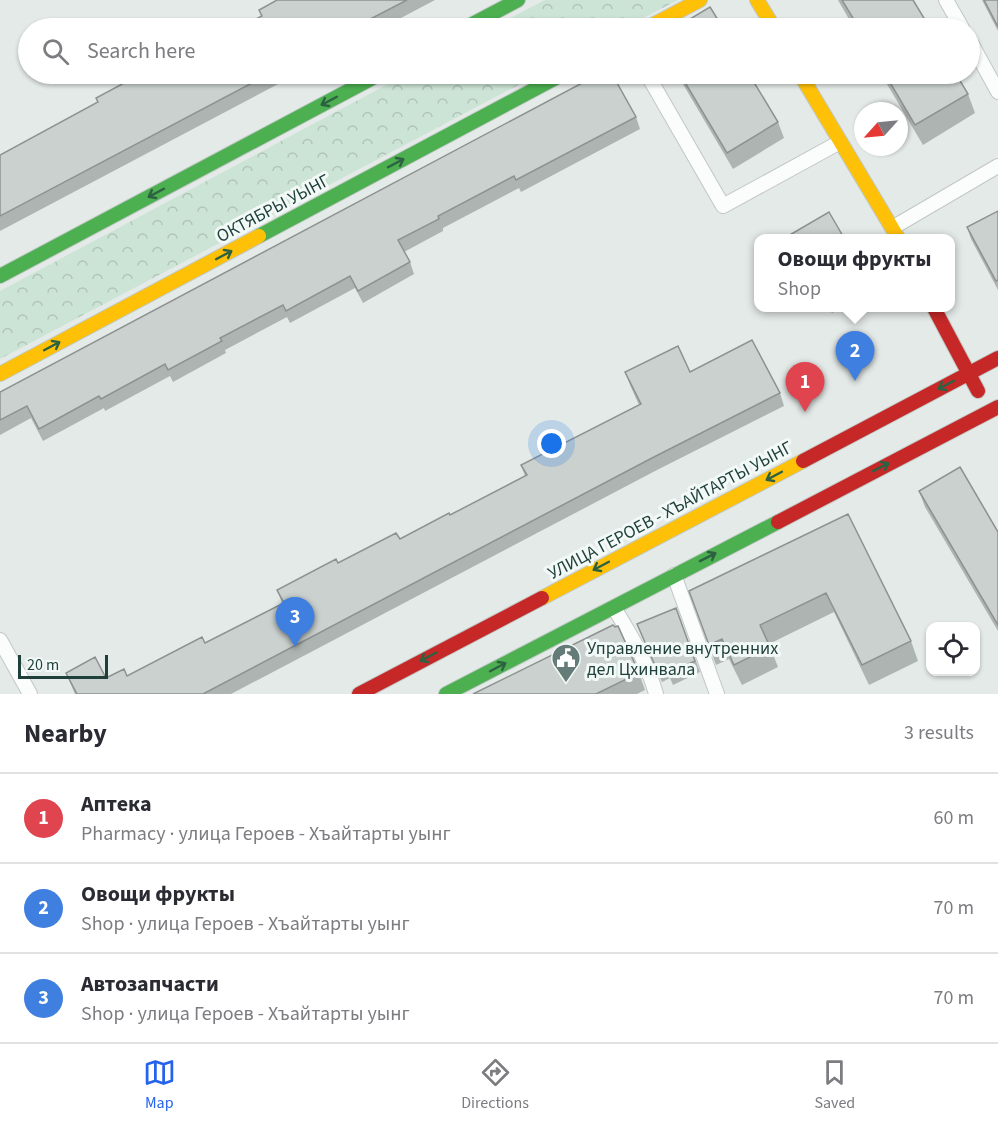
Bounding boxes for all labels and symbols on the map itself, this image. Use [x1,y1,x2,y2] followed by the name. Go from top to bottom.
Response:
[320,96,338,107] one-way arrow
[854,102,908,156] north arrow
[386,157,404,168] one-way arrow
[212,168,334,249] street label: ОКТЯБРЫ УЫНГ
[148,187,166,199] one-way arrow
[214,249,232,260] one-way arrow
[836,332,874,381] pin: 2
[42,340,60,352] one-way arrow
[786,362,824,412] pin: 1
[938,379,955,391] one-way arrow
[537,429,566,458] your location
[544,435,797,586] street label: УЛИЦА ГЕРОЕВ - ХЪАЙТАРТЫ УЫНГ
[872,461,890,472] one-way arrow
[765,471,783,482] one-way arrow
[699,551,717,562] one-way arrow
[592,561,610,573] one-way arrow
[276,598,314,647] pin: 3
[587,636,778,682] place label: Управление внутренних дел Цхинвала
[550,642,582,684] public building icon: Управление внутренних дел Цхинвала
[18,652,108,680] scale bar
[420,652,438,663] one-way arrow
[489,661,507,672] one-way arrow

